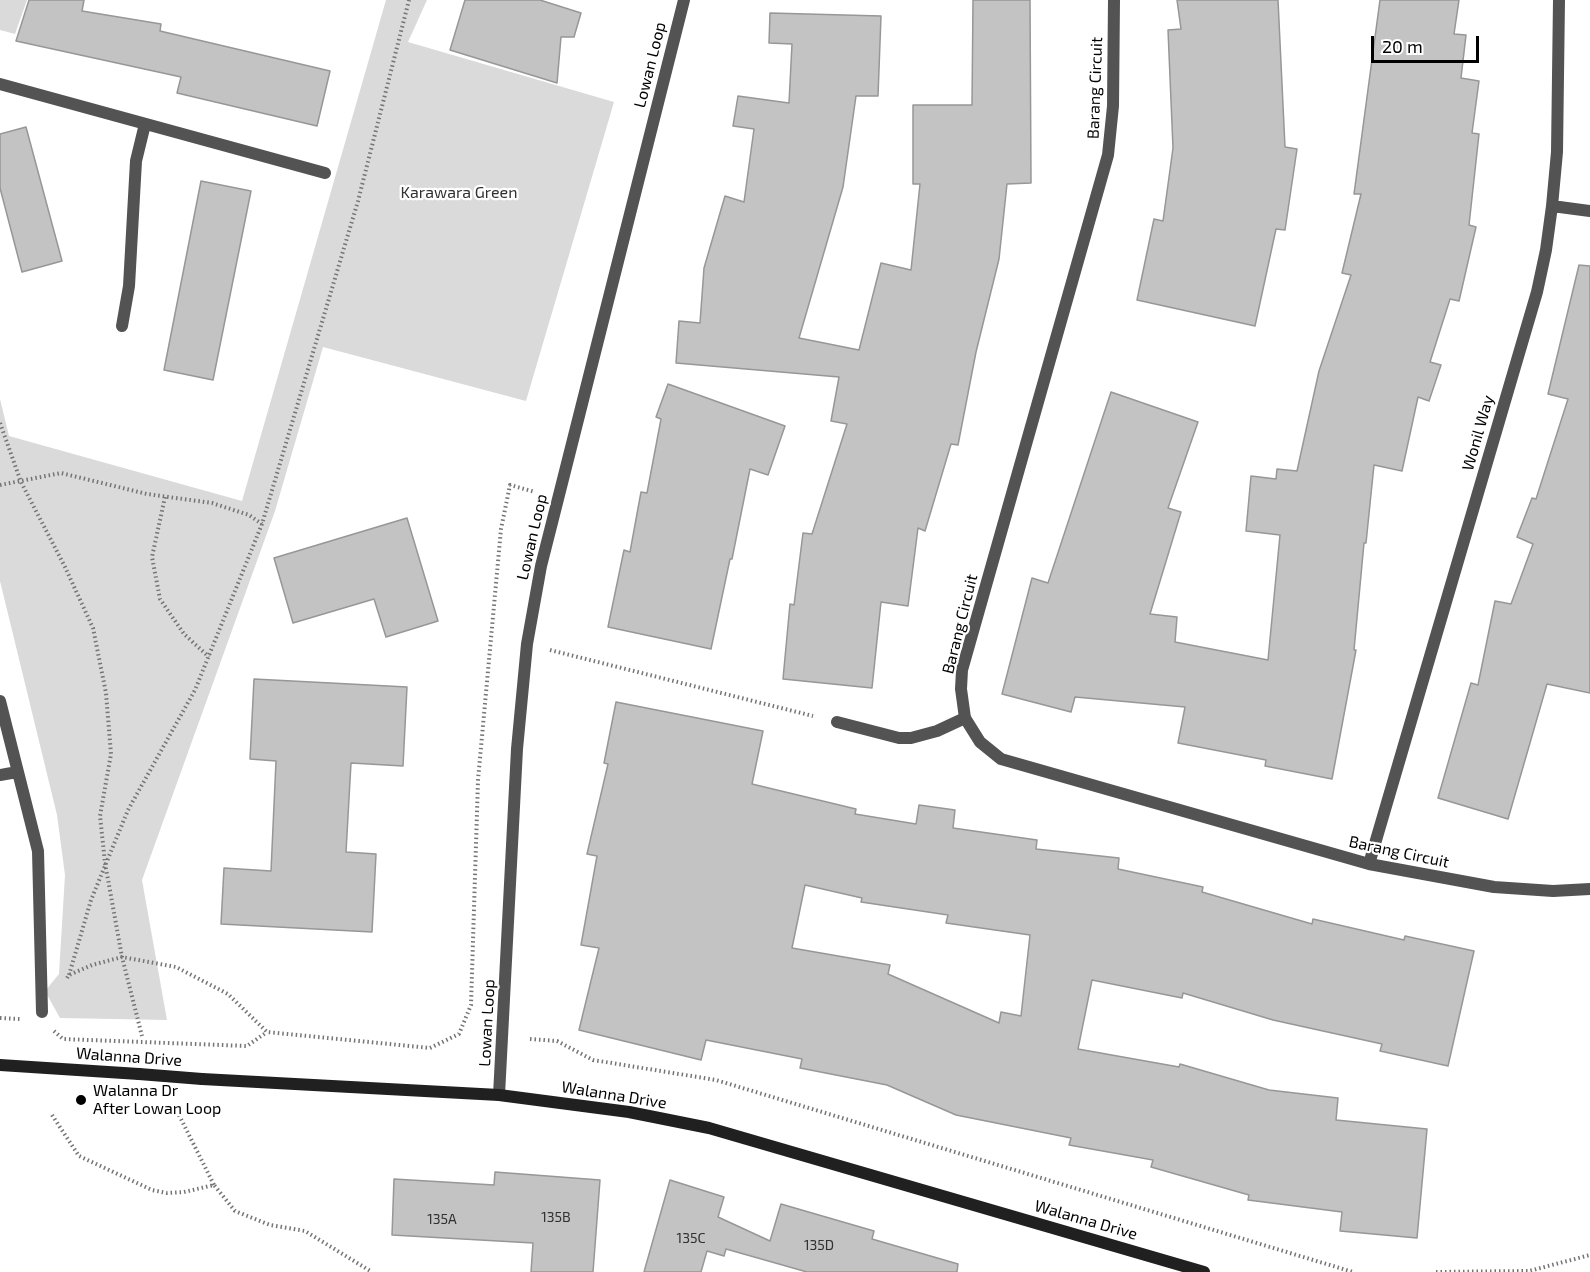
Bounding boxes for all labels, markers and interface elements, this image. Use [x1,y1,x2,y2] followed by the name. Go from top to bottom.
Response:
[630,20,670,110] street label: Lowan Loop
[1374,24,1482,62] scale bar
[1382,35,1423,57] text: 20 m
[1084,37,1106,139] street label: Barang Circuit
[401,183,517,203] park label: Karawara Green
[1458,393,1498,473] street label: Wonil Way
[513,492,551,582] street label: Lowan Loop
[938,572,982,676] street label: Barang Circuit
[1347,832,1451,872] street label: Barang Circuit
[475,979,499,1067] street label: Lowan Loop
[75,1044,183,1070] street label: Walanna Drive
[560,1077,668,1113] street label: Walanna Drive
[93,1081,221,1119] place label: Walanna Dr After Lowan Loop
[74,1093,88,1107] marker: Walanna Dr After Lowan Loop
[1032,1196,1140,1244] street label: Walanna Drive
[541,1209,571,1225] house number: 135B
[427,1211,457,1227] house number: 135A
[677,1230,705,1246] house number: 135C
[804,1237,834,1253] house number: 135D

